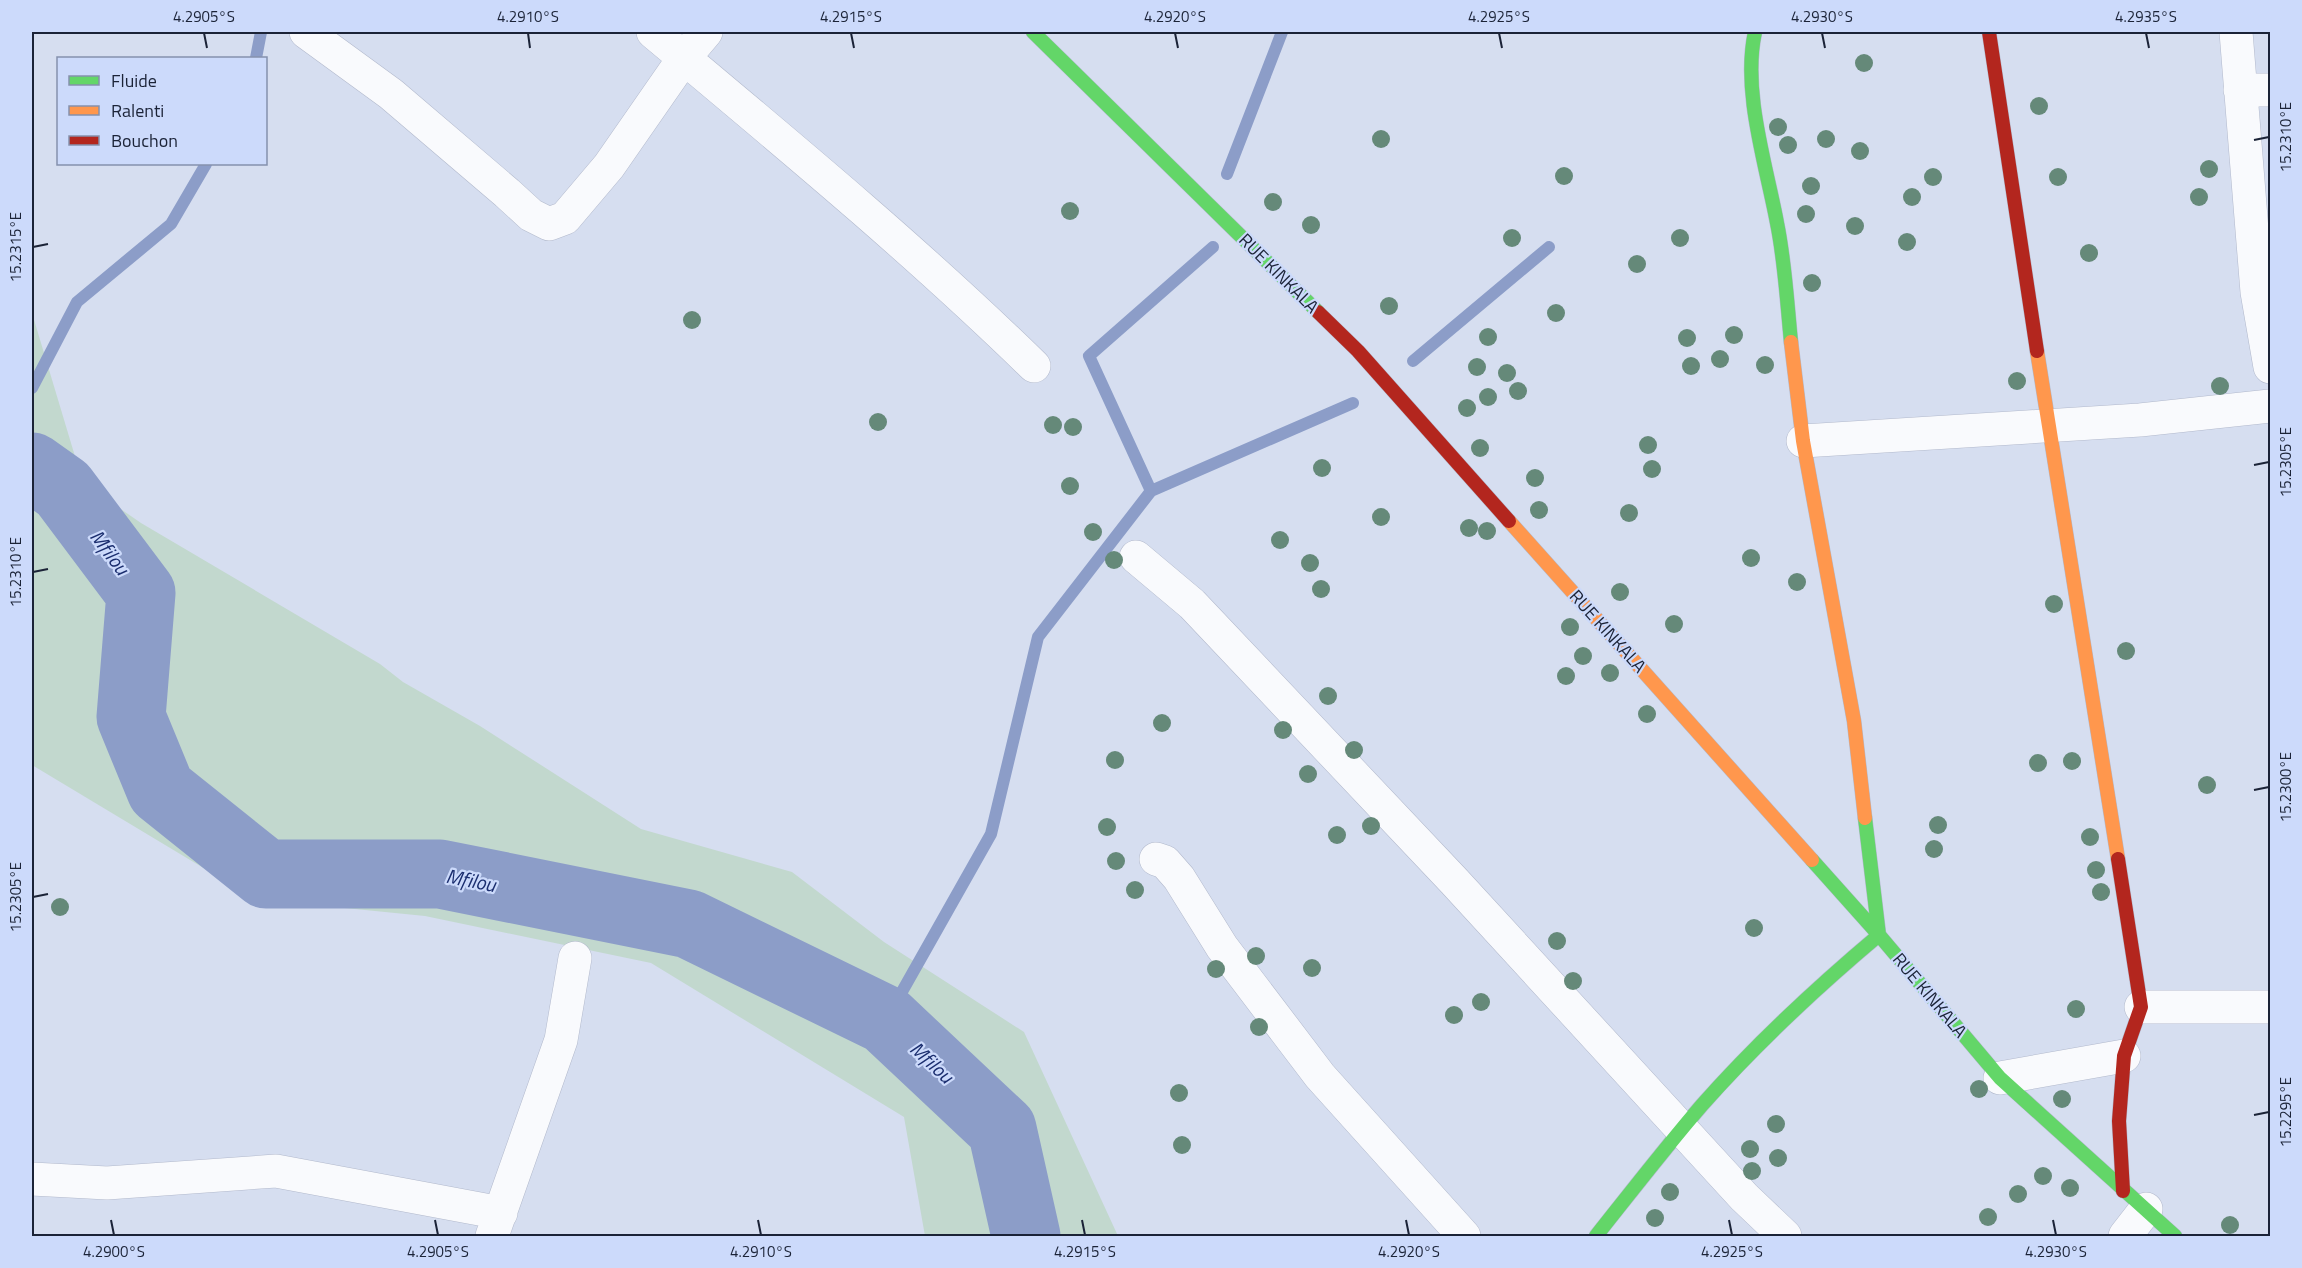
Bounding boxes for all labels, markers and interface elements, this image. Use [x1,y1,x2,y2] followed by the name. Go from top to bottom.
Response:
[173,5,235,28] text: 4.2905°S
[497,5,559,28] text: 4.2910°S
[820,5,882,28] text: 4.2915°S
[1144,5,1206,28] text: 4.2920°S
[1468,5,1530,28] text: 4.2925°S
[1791,5,1853,28] text: 4.2930°S
[2115,5,2177,28] text: 4.2935°S
[57,57,267,165] legend
[111,67,157,94] text: Fluide
[111,97,164,124] text: Ralenti
[2274,102,2297,172] text: 15.2310°E
[111,127,178,154] text: Bouchon
[4,212,27,282] text: 15.2315°E
[1233,227,1325,319] street label: RUE KINKALA
[2274,427,2297,497] text: 15.2305°E
[83,523,138,582] water label: Mfilou
[4,537,27,607] text: 15.2310°E
[1563,583,1653,679] street label: RUE KINKALA
[2274,752,2297,822] text: 15.2300°E
[443,860,500,900] water label: Mfilou
[4,862,27,932] text: 15.2305°E
[1886,947,1974,1044] street label: RUE KINKALA
[903,1034,962,1091] water label: Mfilou
[2274,1077,2297,1147] text: 15.2295°E
[83,1240,145,1263] text: 4.2900°S
[407,1240,469,1263] text: 4.2905°S
[730,1240,792,1263] text: 4.2910°S
[1054,1240,1116,1263] text: 4.2915°S
[1378,1240,1440,1263] text: 4.2920°S
[1701,1240,1763,1263] text: 4.2925°S
[2025,1240,2087,1263] text: 4.2930°S

